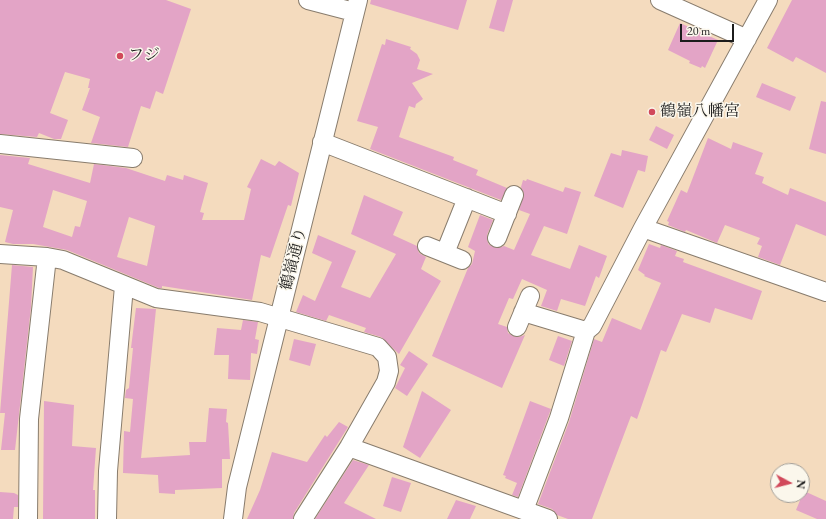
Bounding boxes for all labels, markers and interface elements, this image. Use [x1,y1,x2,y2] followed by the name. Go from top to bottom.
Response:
[682,16,736,42] scale bar
[687,23,710,39] text: 20 m
[128,46,160,66] place label: フジ
[115,51,125,61] marker: フジ
[660,102,740,122] place label: 鶴嶺八幡宮
[647,107,657,117] marker: 鶴嶺八幡宮
[277,226,311,292] street label: 鶴嶺通り
[770,463,810,503] north arrow
[793,479,808,490] text: N

